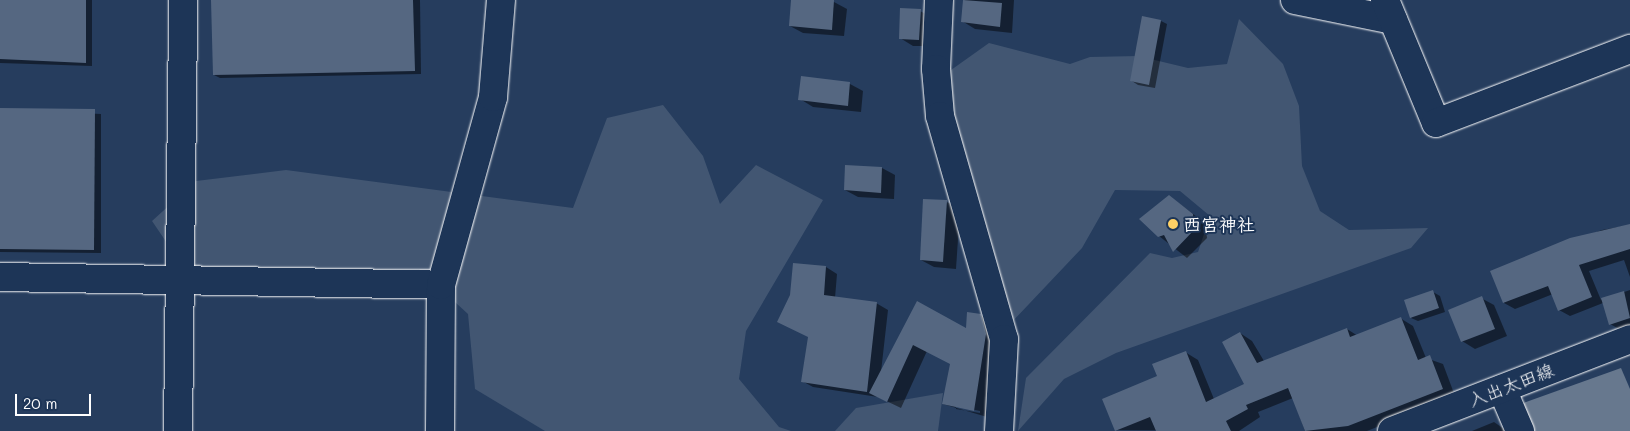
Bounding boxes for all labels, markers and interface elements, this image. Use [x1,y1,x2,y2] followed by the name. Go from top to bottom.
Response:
[1183,213,1255,235] place label: 西宮神社
[1167,218,1179,230] marker: 西宮神社
[1465,359,1557,411] street label: 入出太田線
[18,384,94,416] scale bar
[23,393,57,413] text: 20 m

